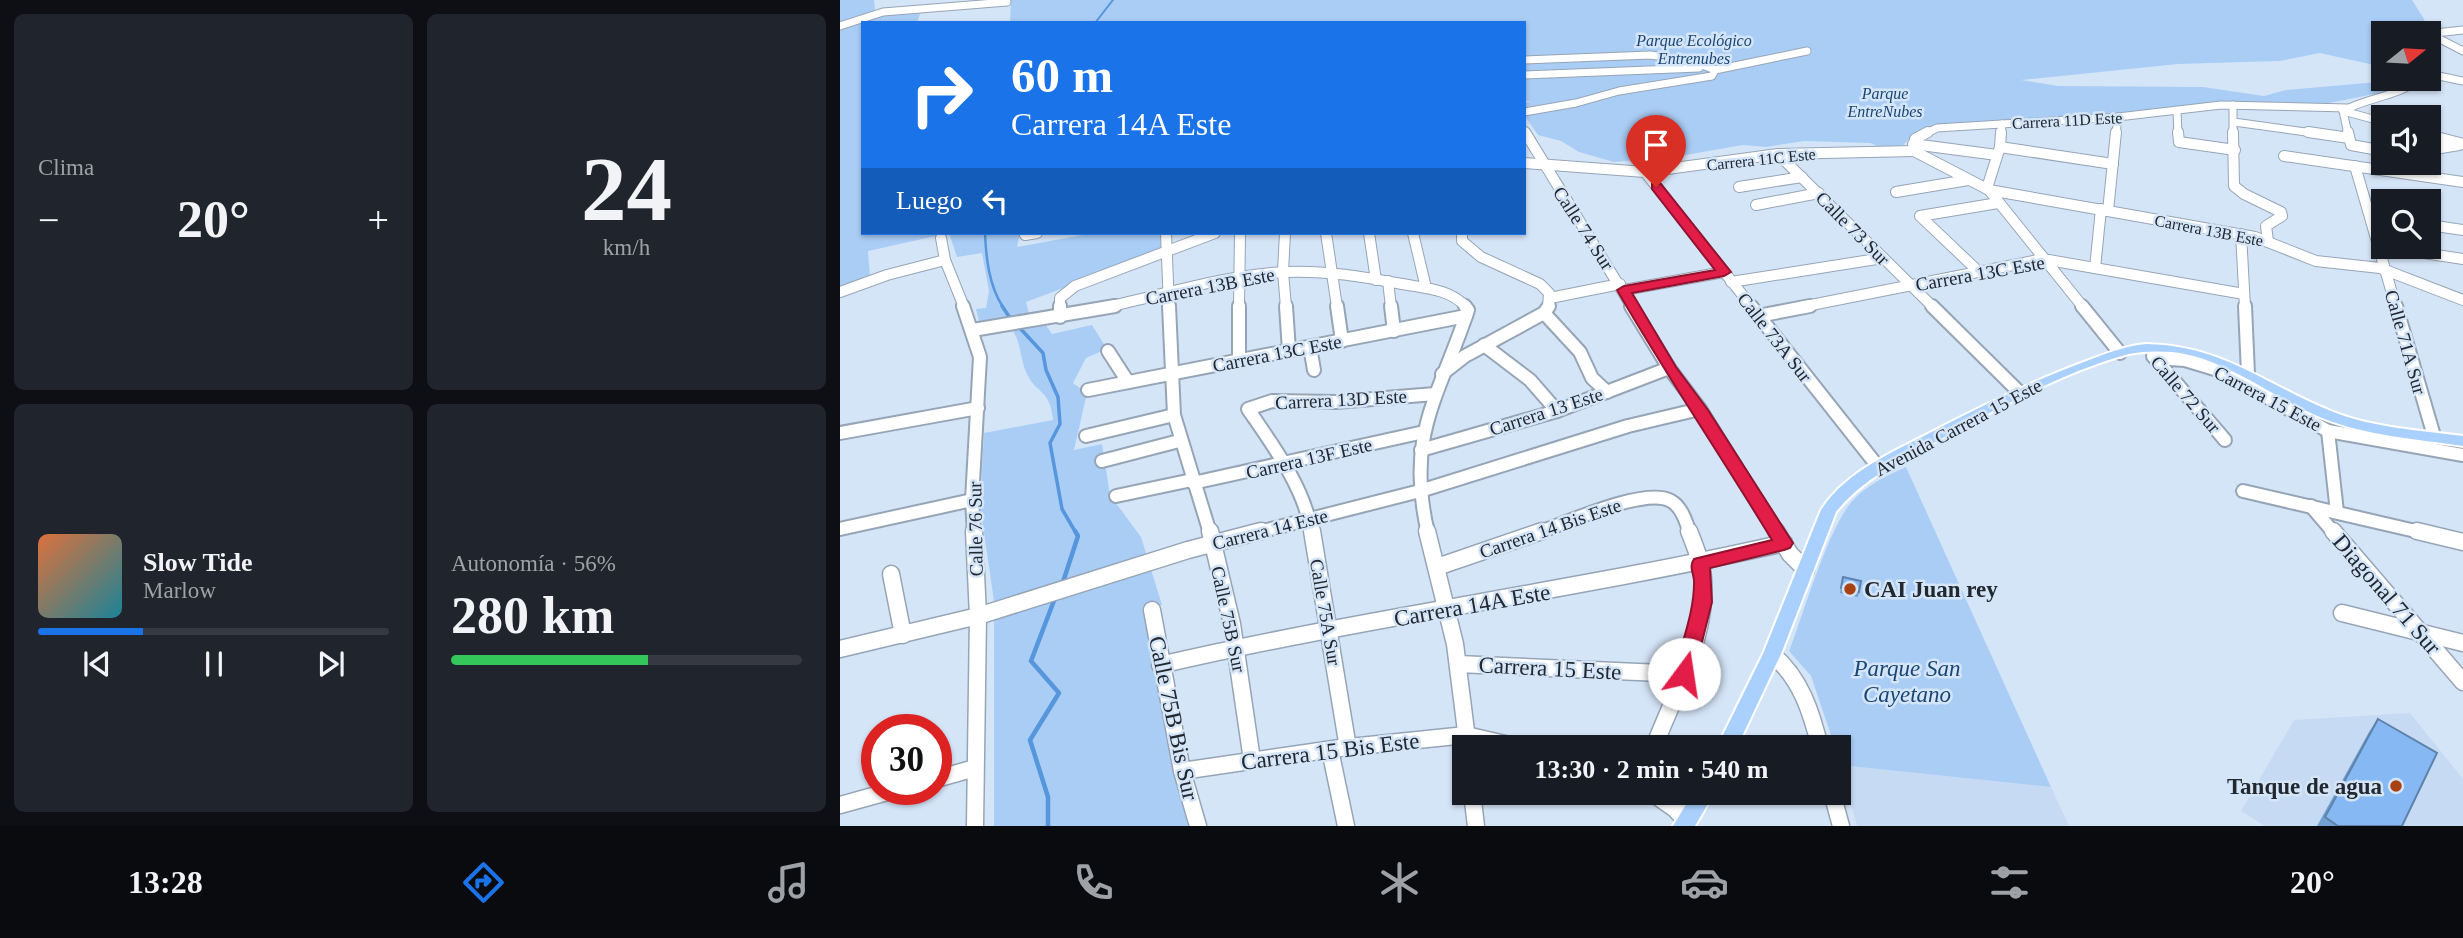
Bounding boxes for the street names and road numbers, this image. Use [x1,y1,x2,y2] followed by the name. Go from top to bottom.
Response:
[2011,109,2123,132] street label: Carrera 11D Este
[1706,145,1816,174] street label: Carrera 11C Este
[1549,183,1619,274] street label: Calle 74 Sur
[1812,187,1894,270] street label: Calle 73 Sur
[2153,212,2265,249] street label: Carrera 13B Este
[1914,252,2046,295] street label: Carrera 13C Este
[1144,264,1276,309] street label: Carrera 13B Este
[2381,287,2431,397] street label: Calle 71A Sur
[1733,288,1816,387] street label: Calle 73A Sur
[1211,331,1343,376] street label: Carrera 13C Este
[2147,352,2225,438] street label: Calle 72 Sur
[2211,361,2325,435] street label: Carrera 15 Este
[1871,375,2045,480] street label: Avenida Carrera 15 Este
[1487,383,1606,440] street label: Carrera 13 Este
[1275,386,1407,413] street label: Carrera 13D Este
[1244,434,1374,483] street label: Carrera 13F Este
[964,481,987,577] street label: Calle 76 Sur
[1477,494,1624,563] street label: Carrera 14 Bis Este
[1210,505,1330,554] street label: Carrera 14 Este
[2328,529,2446,660] street label: Diagonal 71 Sur
[1306,557,1345,668] street label: Calle 75A Sur
[1207,564,1250,675] street label: Calle 75B Sur
[1392,579,1552,632] street label: Carrera 14A Este
[1144,634,1203,803] street label: Calle 75B Bis Sur
[1478,652,1622,685] street label: Carrera 15 Este
[1239,728,1421,775] street label: Carrera 15 Bis Este

